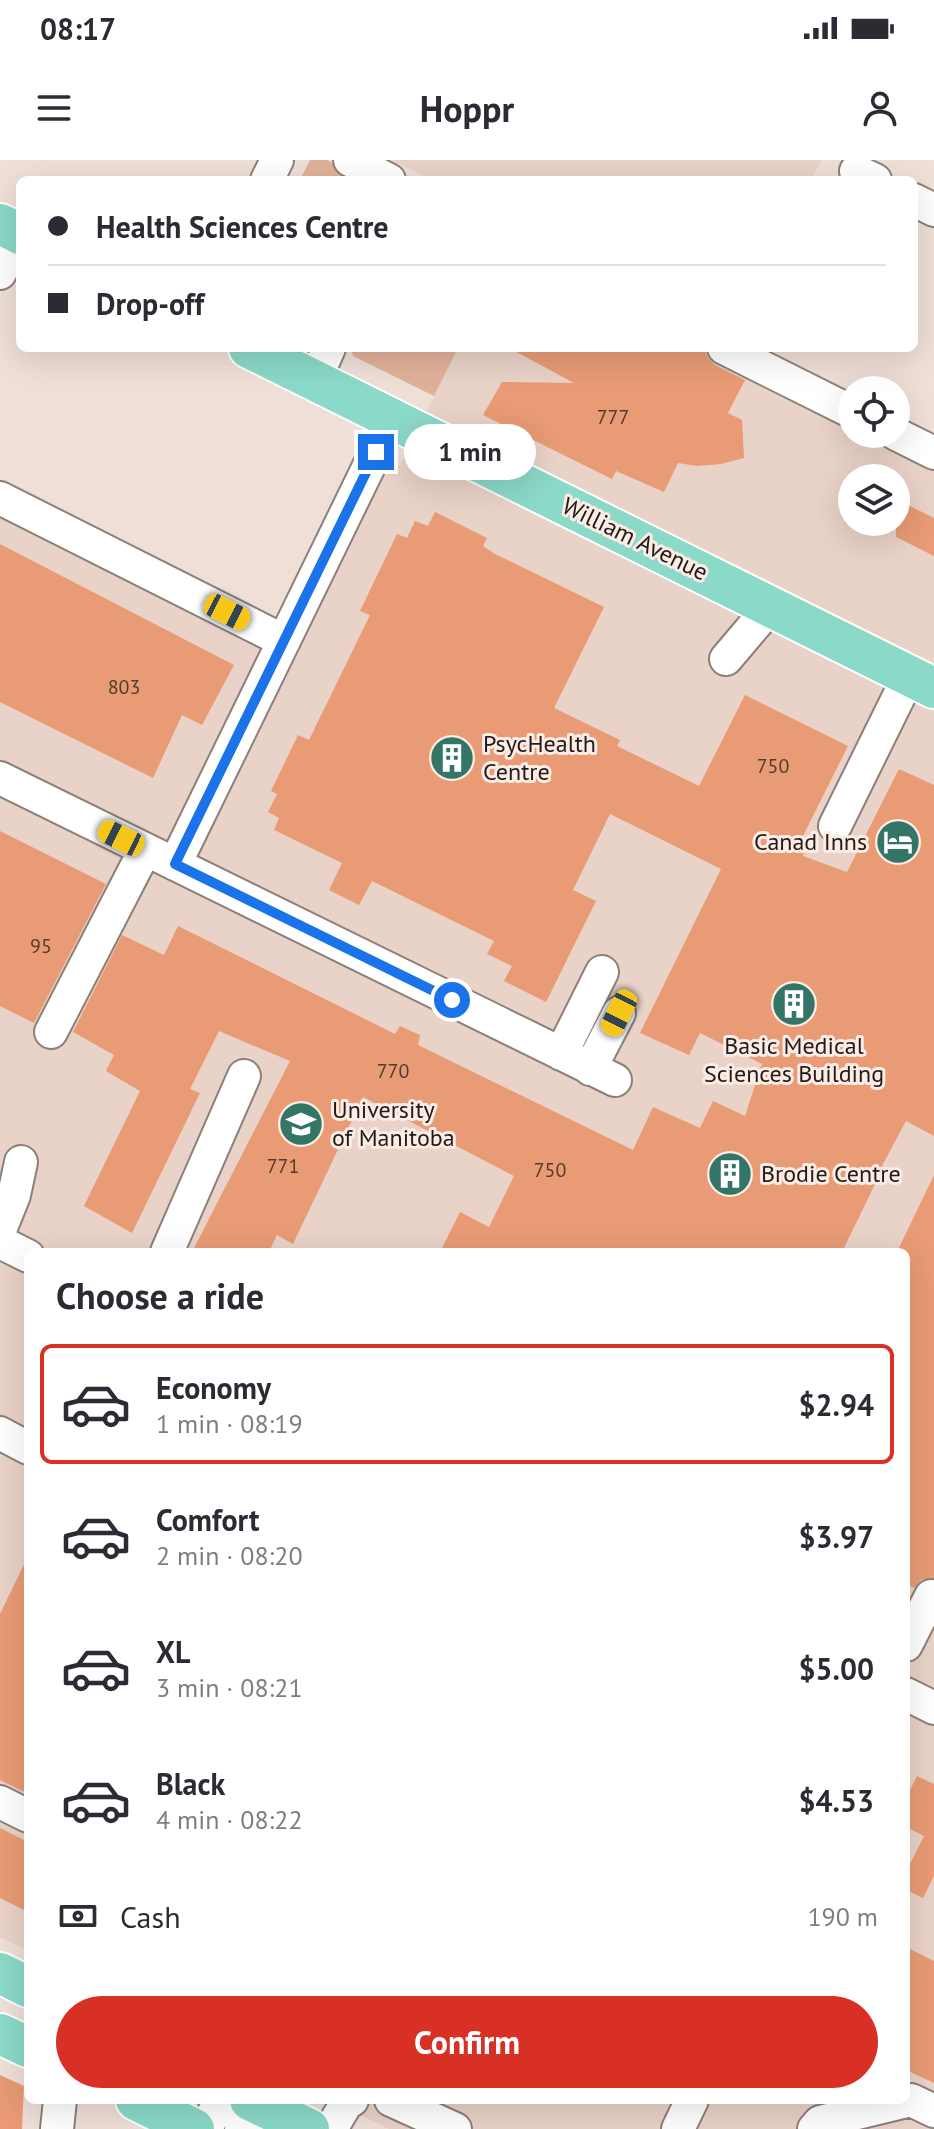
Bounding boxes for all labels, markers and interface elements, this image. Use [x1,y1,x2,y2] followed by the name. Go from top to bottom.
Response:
[40,9,116,48] text: 08:17
[420,85,514,132] text: Hoppr
[32,86,76,130] icon: menu
[858,86,902,130] icon: person
[96,207,389,246] text: Health Sciences Centre
[96,284,204,323] text: Drop-off
[838,376,910,536] map controls
[838,376,910,448] button: locate
[597,404,629,430] house number: 777
[404,424,536,480] callout: 1 min
[358,434,394,470] route end
[438,435,502,468] text: 1 min
[838,464,910,536] button: layers
[557,490,713,587] street label: William Avenue
[200,590,254,634] car
[108,674,140,700] house number: 803
[483,728,596,787] place label: PsycHealth Centre
[428,734,476,782] building icon: PsycHealth Centre
[757,753,789,779] house number: 750
[94,817,148,859] car
[874,818,922,866] hotel icon: Canad Inns
[754,826,867,857] place label: Canad Inns
[30,933,52,959] house number: 95
[770,980,818,1028] building icon: Basic Medical Sciences Building
[434,982,470,1018] route start
[597,986,641,1040] car
[704,1030,884,1089] place label: Basic Medical Sciences Building
[377,1058,409,1084] house number: 770
[332,1094,455,1153] place label: University of Manitoba
[277,1100,325,1148] school or university icon: University of Manitoba
[706,1150,754,1198] building icon: Brodie Centre
[267,1153,299,1179] house number: 771
[534,1157,566,1183] house number: 750
[761,1158,901,1189] place label: Brodie Centre
[56,1272,264,1319] text: Choose a ride
[60,1368,132,1440] icon: car
[156,1368,271,1407] text: Economy
[799,1385,874,1424] text: $2.94
[156,1407,303,1440] text: 1 min · 08:19
[60,1500,132,1572] icon: car
[156,1500,259,1539] text: Comfort
[799,1517,874,1556] text: $3.97
[156,1539,303,1572] text: 2 min · 08:20
[60,1632,132,1704] icon: car
[156,1632,190,1671] text: XL
[799,1649,874,1688] text: $5.00
[156,1671,303,1704] text: 3 min · 08:21
[60,1764,132,1836] icon: car
[156,1764,225,1803] text: Black
[799,1781,874,1820] text: $4.53
[156,1803,303,1836] text: 4 min · 08:22
[56,1894,100,1938] icon: cash
[120,1897,181,1936] text: Cash
[807,1900,878,1933] text: 190 m
[56,1996,878,2088] button: Confirm

